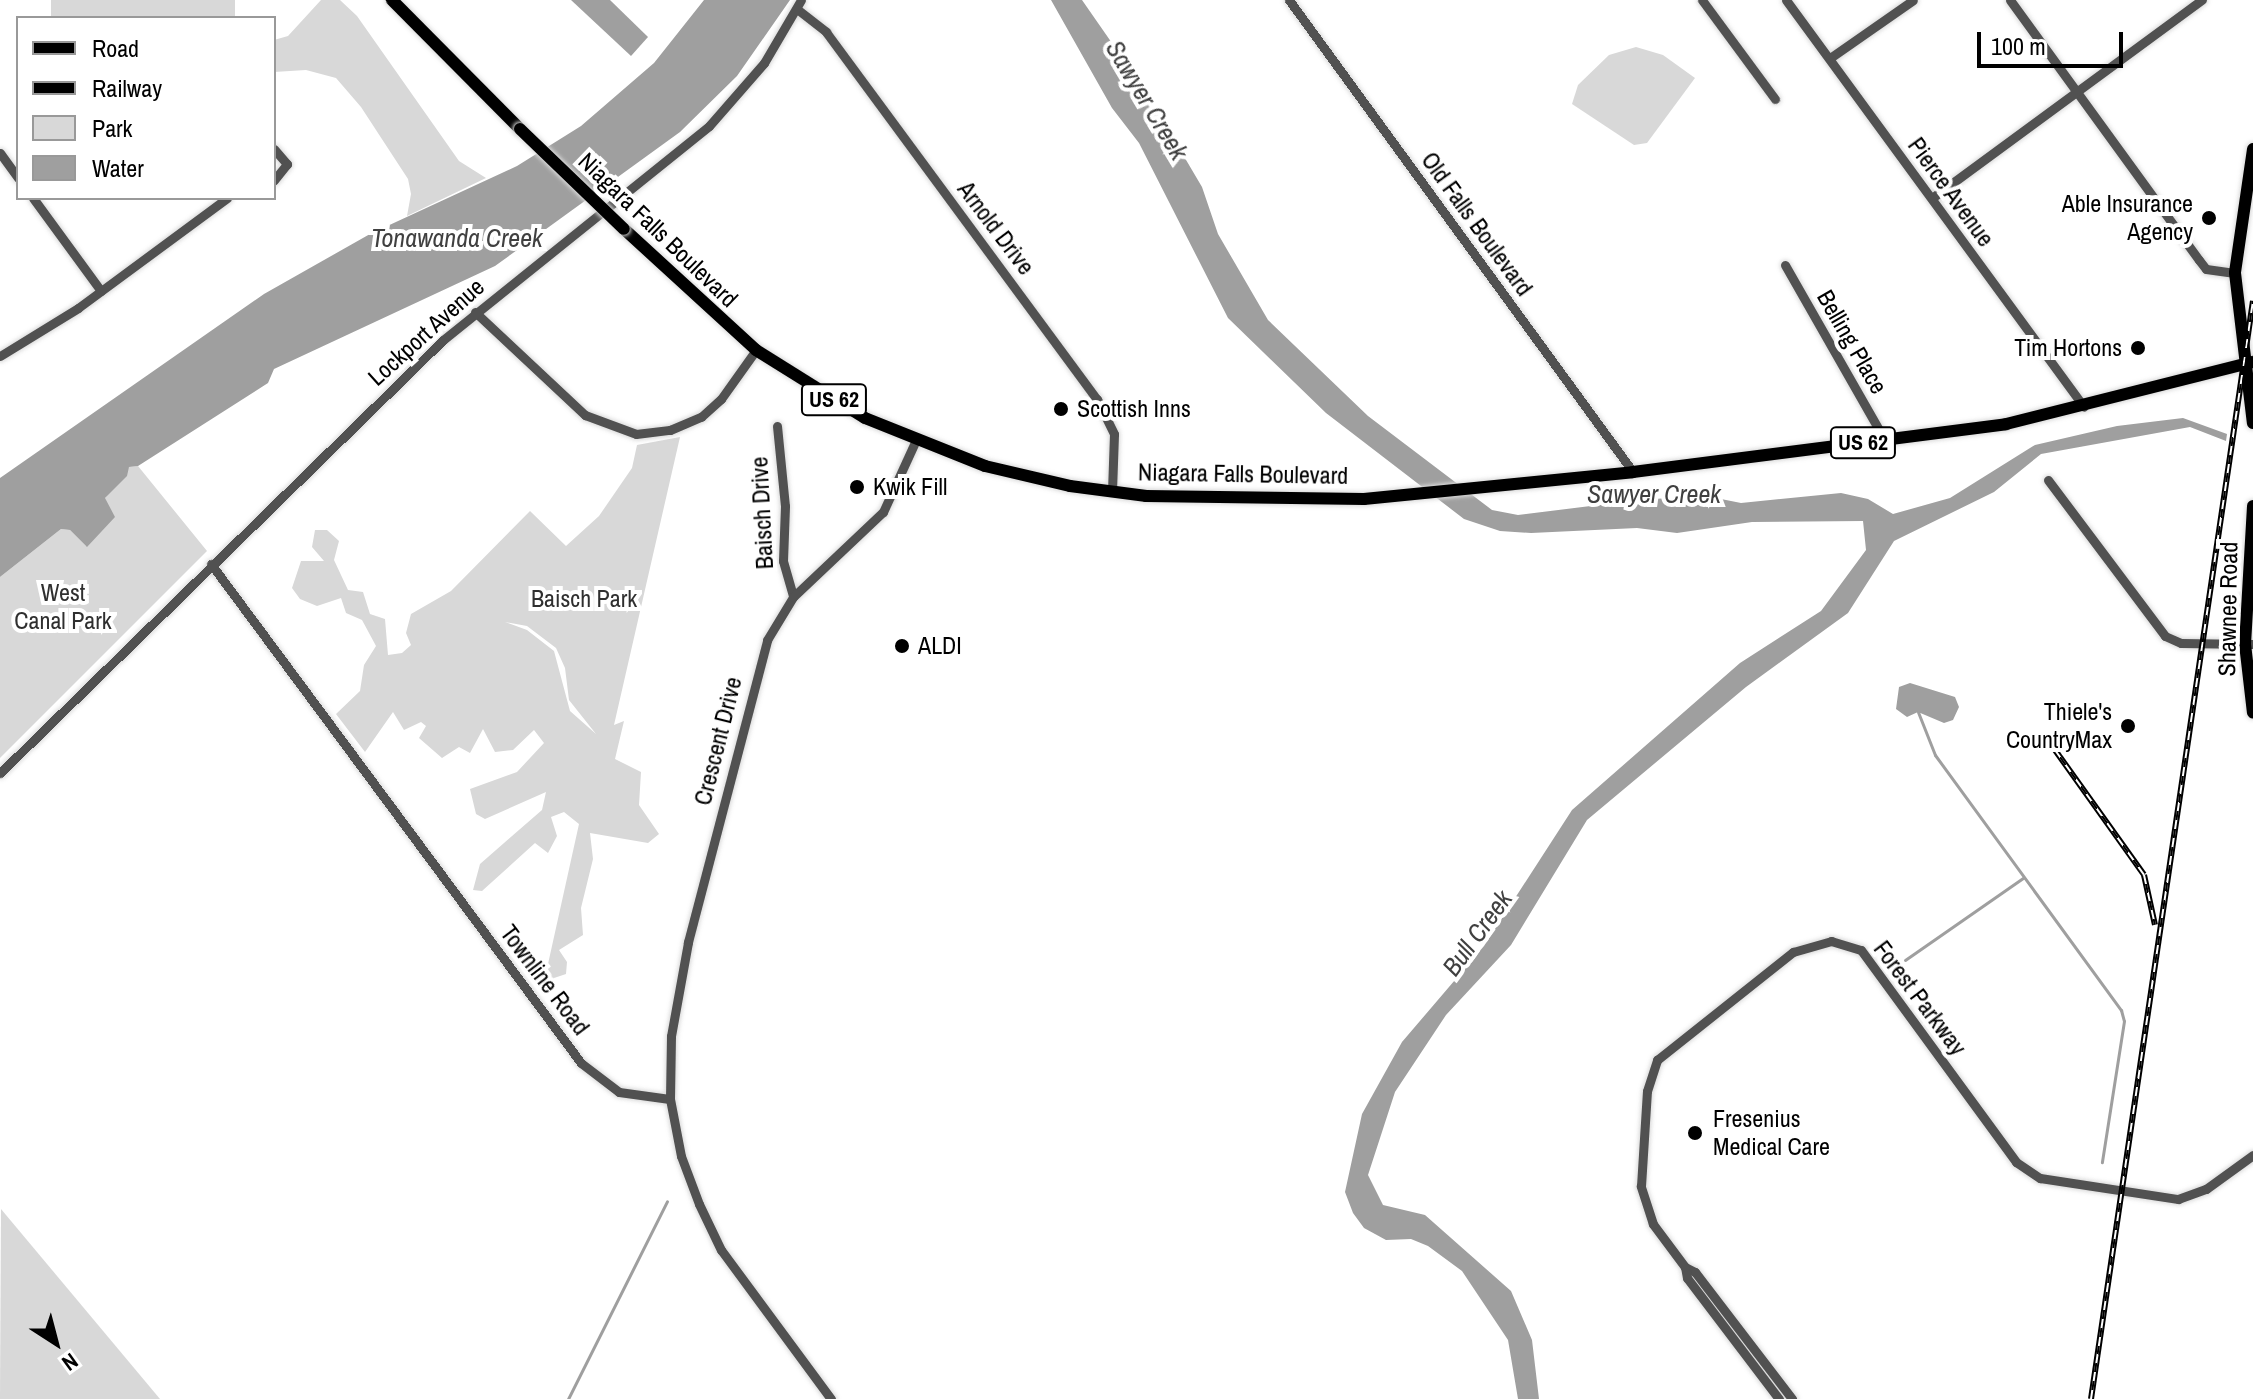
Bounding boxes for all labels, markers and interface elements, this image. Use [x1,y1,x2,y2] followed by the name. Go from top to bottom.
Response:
[16,16,276,200] legend
[1981,16,2127,66] scale bar
[1991,30,2046,62] text: 100 m
[92,32,139,64] text: Road
[1099,35,1195,165] water label: Sawyer Creek
[92,72,162,104] text: Railway
[92,112,132,144] text: Park
[1902,131,2000,253] street label: Pierce Avenue
[1415,146,1539,302] street label: Old Falls Boulevard
[572,147,744,313] street label: Niagara Falls Boulevard
[92,152,144,184] text: Water
[952,176,1040,280] street label: Arnold Drive
[2062,190,2193,246] place label: Able Insurance Agency
[2200,209,2218,227] marker: Able Insurance Agency
[371,222,543,254] water label: Tonawanda Creek
[362,272,490,392] street label: Lockport Avenue
[1811,285,1893,399] street label: Belling Place
[2014,334,2122,362] place label: Tim Hortons
[2129,339,2147,357] marker: Tim Hortons
[800,382,868,418] road number: US 62
[1077,395,1191,423] place label: Scottish Inns
[1052,400,1070,418] marker: Scottish Inns
[1829,425,1897,461] road number: US 62
[745,456,779,570] street label: Baisch Drive
[1138,458,1348,490] street label: Niagara Falls Boulevard
[873,473,947,501] place label: Kwik Fill
[848,478,866,496] marker: Kwik Fill
[1587,478,1721,510] water label: Sawyer Creek
[2212,541,2244,677] street label: Shawnee Road
[14,579,112,635] park label: West Canal Park
[531,585,637,613] park label: Baisch Park
[918,632,962,660] place label: ALDI
[893,637,911,655] marker: ALDI
[688,674,748,808] street label: Crescent Drive
[2006,698,2112,754] place label: Thiele's CountryMax
[2119,717,2137,735] marker: Thiele's CountryMax
[1435,884,1519,982] water label: Bull Creek
[494,919,596,1041] street label: Townline Road
[1868,935,1972,1061] street label: Forest Parkway
[1713,1105,1830,1161] place label: Fresenius Medical Care
[1684,1122,1706,1144] marker: Fresenius Medical Care
[16,1303,96,1383] north arrow
[56,1346,84,1378] text: N

